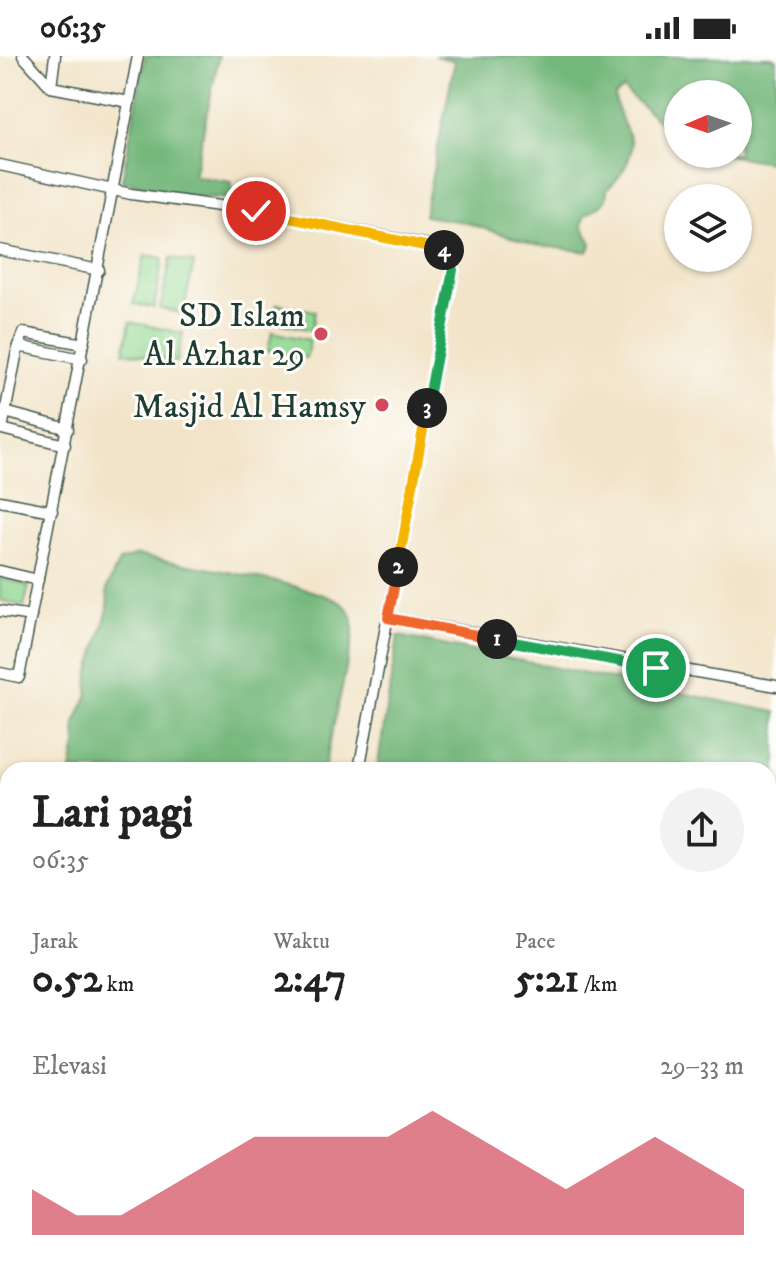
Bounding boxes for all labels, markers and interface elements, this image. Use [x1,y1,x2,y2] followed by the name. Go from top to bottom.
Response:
[40,10,106,47] text: 06:35
[664,80,752,168] north arrow
[664,80,752,272] map controls
[222,177,290,245] pin
[664,184,752,272] button: layers
[234,189,278,233] icon: check
[424,230,464,270] pin: 4
[438,236,450,263] text: 4
[144,295,305,376] place label: SD Islam Al Azhar 29
[312,325,330,343] marker: SD Islam Al Azhar 29
[133,386,367,428] place label: Masjid Al Hamsy
[407,388,447,428] pin: 3
[423,394,431,421] text: 3
[373,396,391,414] marker: Masjid Al Hamsy
[378,547,418,587] pin: 2
[393,553,403,580] text: 2
[477,619,517,659] pin: 1
[493,625,501,652] text: 1
[622,634,690,702] pin
[634,646,678,690] icon: arrive
[32,786,193,841] text: Lari pagi
[660,788,744,872] button: share
[32,844,89,877] text: 06:35
[32,928,78,955] text: Jarak
[273,928,330,955] text: Waktu
[515,928,555,955] text: Pace
[32,955,102,1005] text: 0.52
[273,955,346,1005] text: 2:47
[515,955,579,1005] text: 5:21
[102,971,134,998] text: km
[579,971,617,998] text: /km
[32,1050,107,1083] text: Elevasi
[660,1050,744,1083] text: 29–33 m

